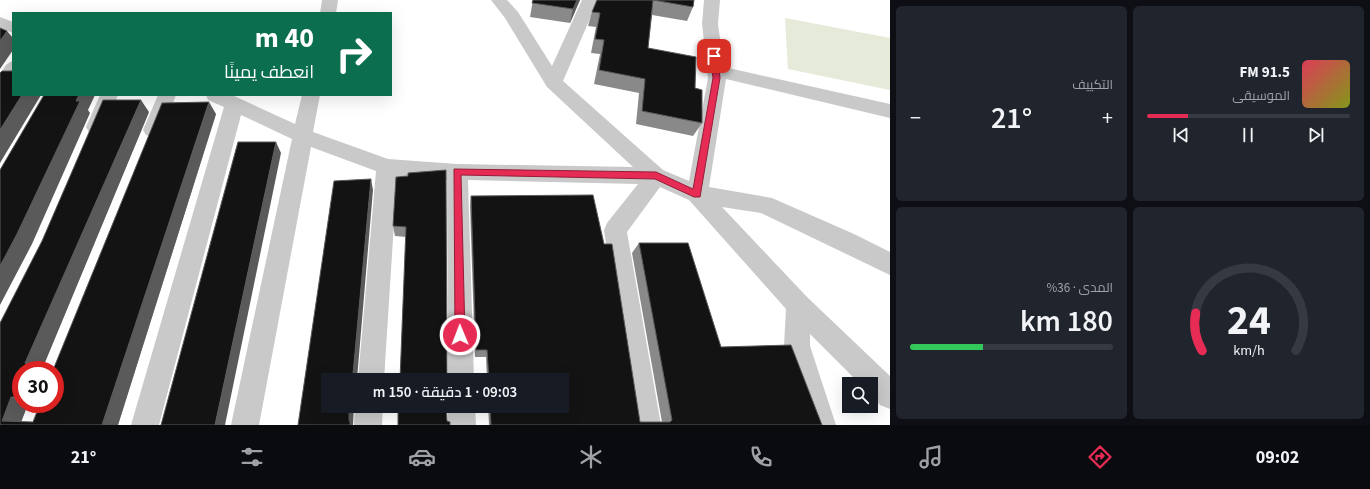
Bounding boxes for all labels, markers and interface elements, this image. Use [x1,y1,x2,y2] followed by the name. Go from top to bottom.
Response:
[255,18,314,58] text: 40 m
[328,28,380,80] icon: right
[697,39,731,73] pin
[703,45,725,67] icon: arrive
[224,60,314,85] text: انعطف يمينًا
[1239,62,1290,83] text: 91.5 FM
[1072,76,1113,94] text: التكييف
[1232,87,1290,105] text: الموسيقى
[991,97,1032,140] text: 21°
[910,102,921,134] text: −
[1102,102,1113,134] text: +
[1170,124,1192,146] icon: previous
[1237,124,1259,146] icon: pause
[1305,124,1327,146] icon: next
[1046,279,1113,297] text: المدى · 36%
[1227,291,1270,351] text: 24
[1020,300,1113,343] text: 180 km
[439,314,481,356] position arrow
[1233,339,1264,360] text: km/h
[12,361,64,413] speed limit sign: 30
[842,377,878,413] map controls
[842,377,878,413] button: search
[373,382,517,403] text: 09:03 · 1 دقيقة · 150 m
[238,443,266,471] icon: filters
[408,443,436,471] icon: car
[577,443,605,471] icon: climate
[747,443,775,471] icon: phone
[917,443,945,471] icon: music
[1086,443,1114,471] icon: directions
[71,445,96,470] text: 21°
[1256,445,1299,470] text: 09:02

